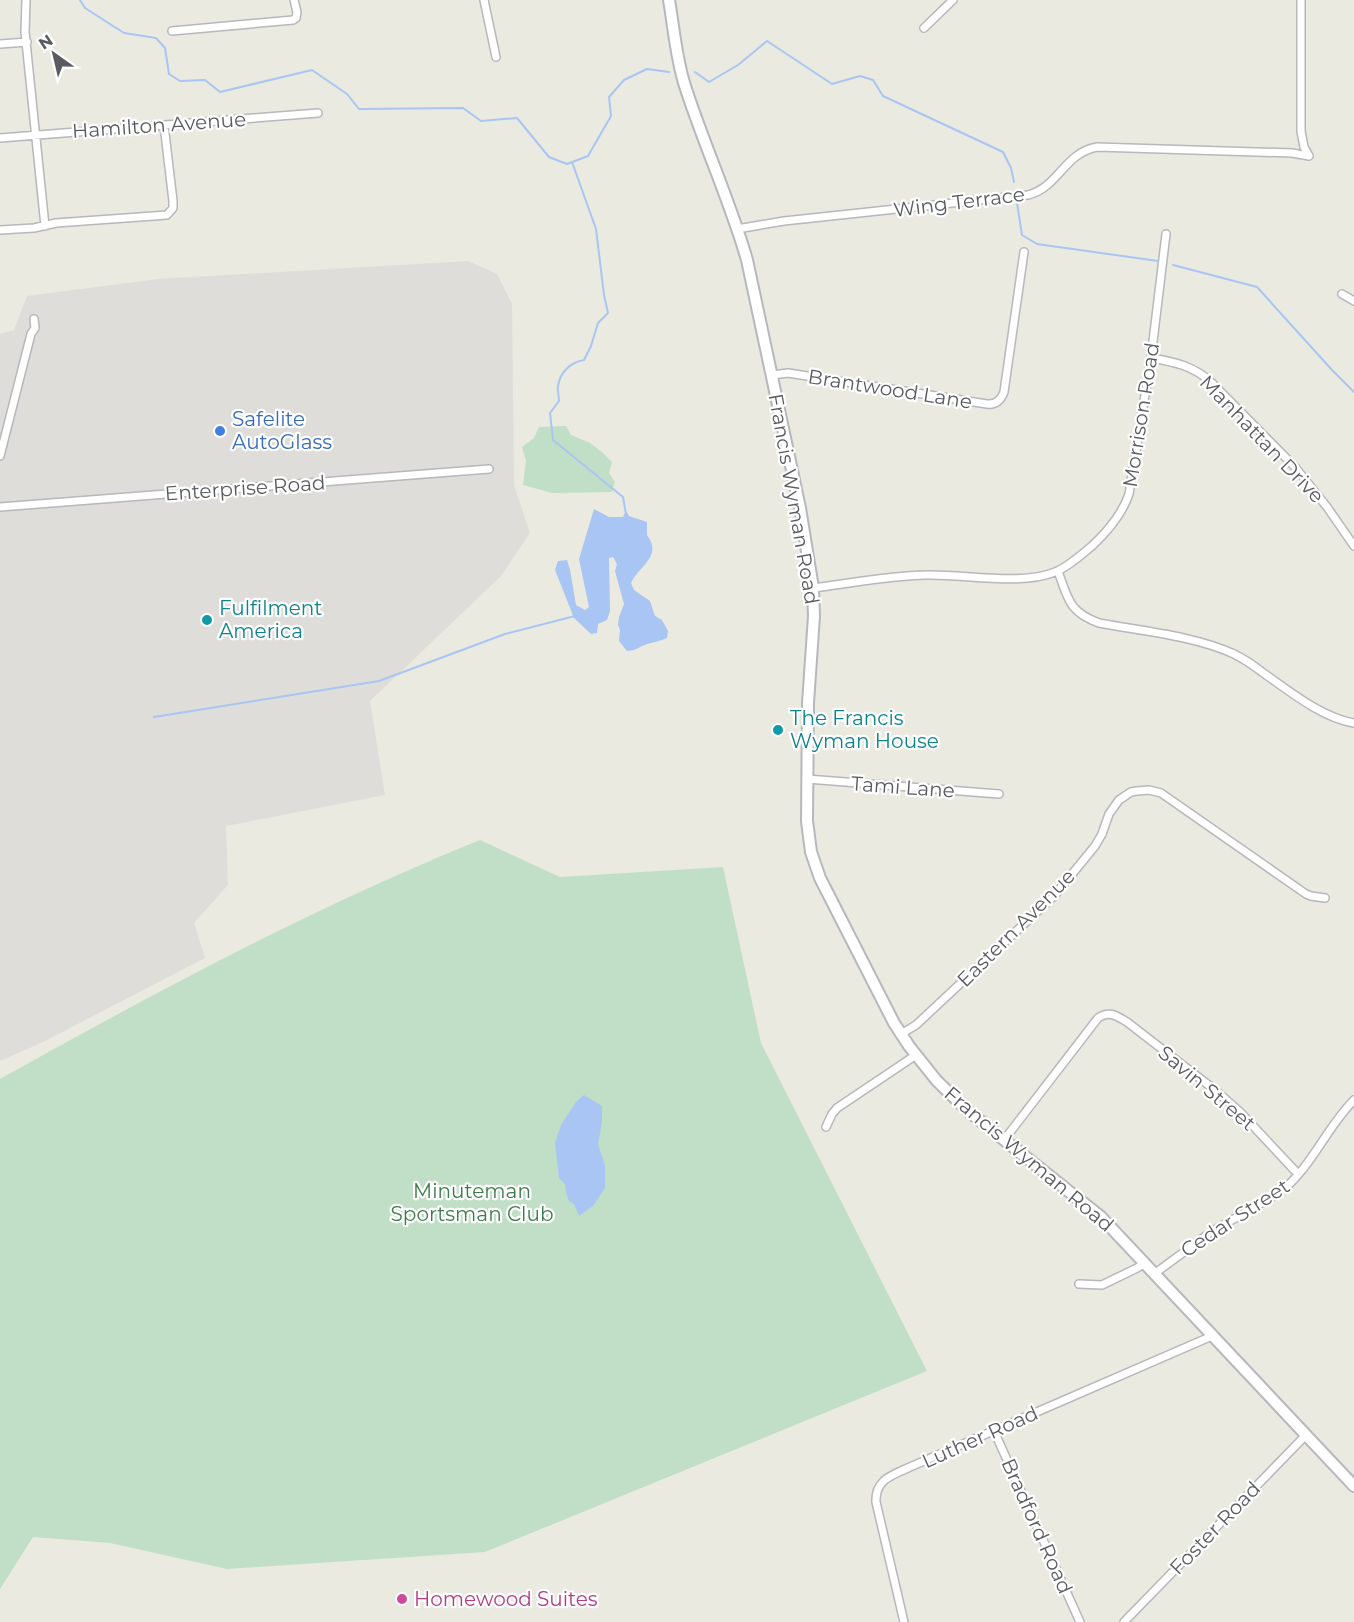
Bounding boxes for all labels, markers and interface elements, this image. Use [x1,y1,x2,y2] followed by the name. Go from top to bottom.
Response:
[24,24,84,84] north arrow
[35,30,57,53] text: N
[71,107,247,143] street label: Hamilton Avenue
[892,182,1026,222] street label: Wing Terrace
[1118,341,1164,489] street label: Morrison Road
[806,364,974,414] street label: Brantwood Lane
[1195,370,1329,508] street label: Manhattan Drive
[764,392,824,606] street label: Francis Wyman Road
[232,407,332,454] place label: Safelite AutoGlass
[213,424,227,438] marker: Safelite AutoGlass
[164,470,326,506] street label: Enterprise Road
[219,596,322,643] place label: Fulfilment America
[200,613,214,627] marker: Fulfilment America
[790,706,939,753] place label: The Francis Wyman House
[771,723,785,737] marker: The Francis Wyman House
[850,771,956,803] street label: Tami Lane
[952,864,1080,992] street label: Eastern Avenue
[1154,1040,1260,1136] street label: Savin Street
[939,1081,1119,1237] street label: Francis Wyman Road
[1176,1174,1294,1262] street label: Cedar Street
[391,1179,553,1226] park label: Minuteman Sportsman Club
[918,1401,1042,1473] street label: Luther Road
[996,1455,1078,1597] street label: Bradford Road
[1165,1477,1265,1579] street label: Foster Road
[414,1587,598,1611] place label: Homewood Suites
[395,1592,409,1606] marker: Homewood Suites

